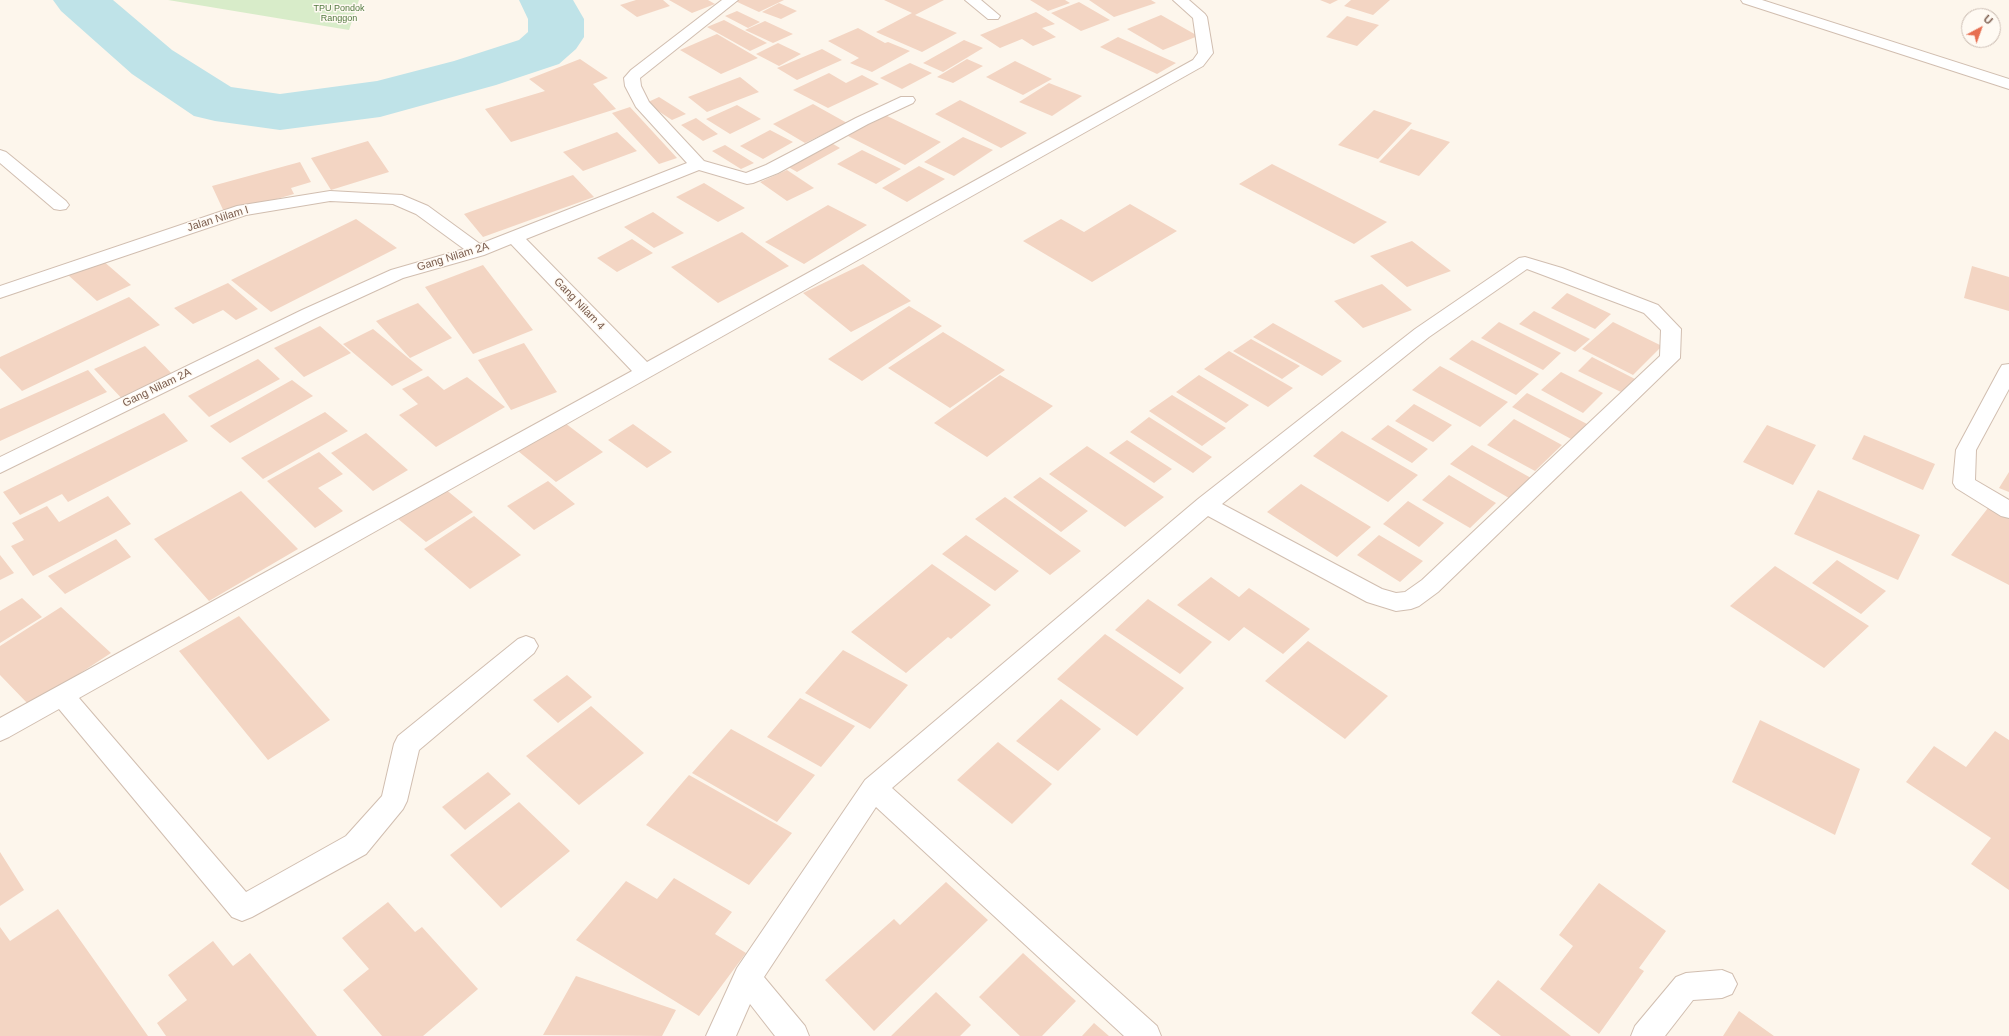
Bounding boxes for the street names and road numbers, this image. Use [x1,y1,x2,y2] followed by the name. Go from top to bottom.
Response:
[186,203,250,235] street label: Jalan Nilam I
[415,240,491,274] street label: Gang Nilam 2A
[551,275,607,333] street label: Gang Nilam 4
[121,366,193,410] street label: Gang Nilam 2A

